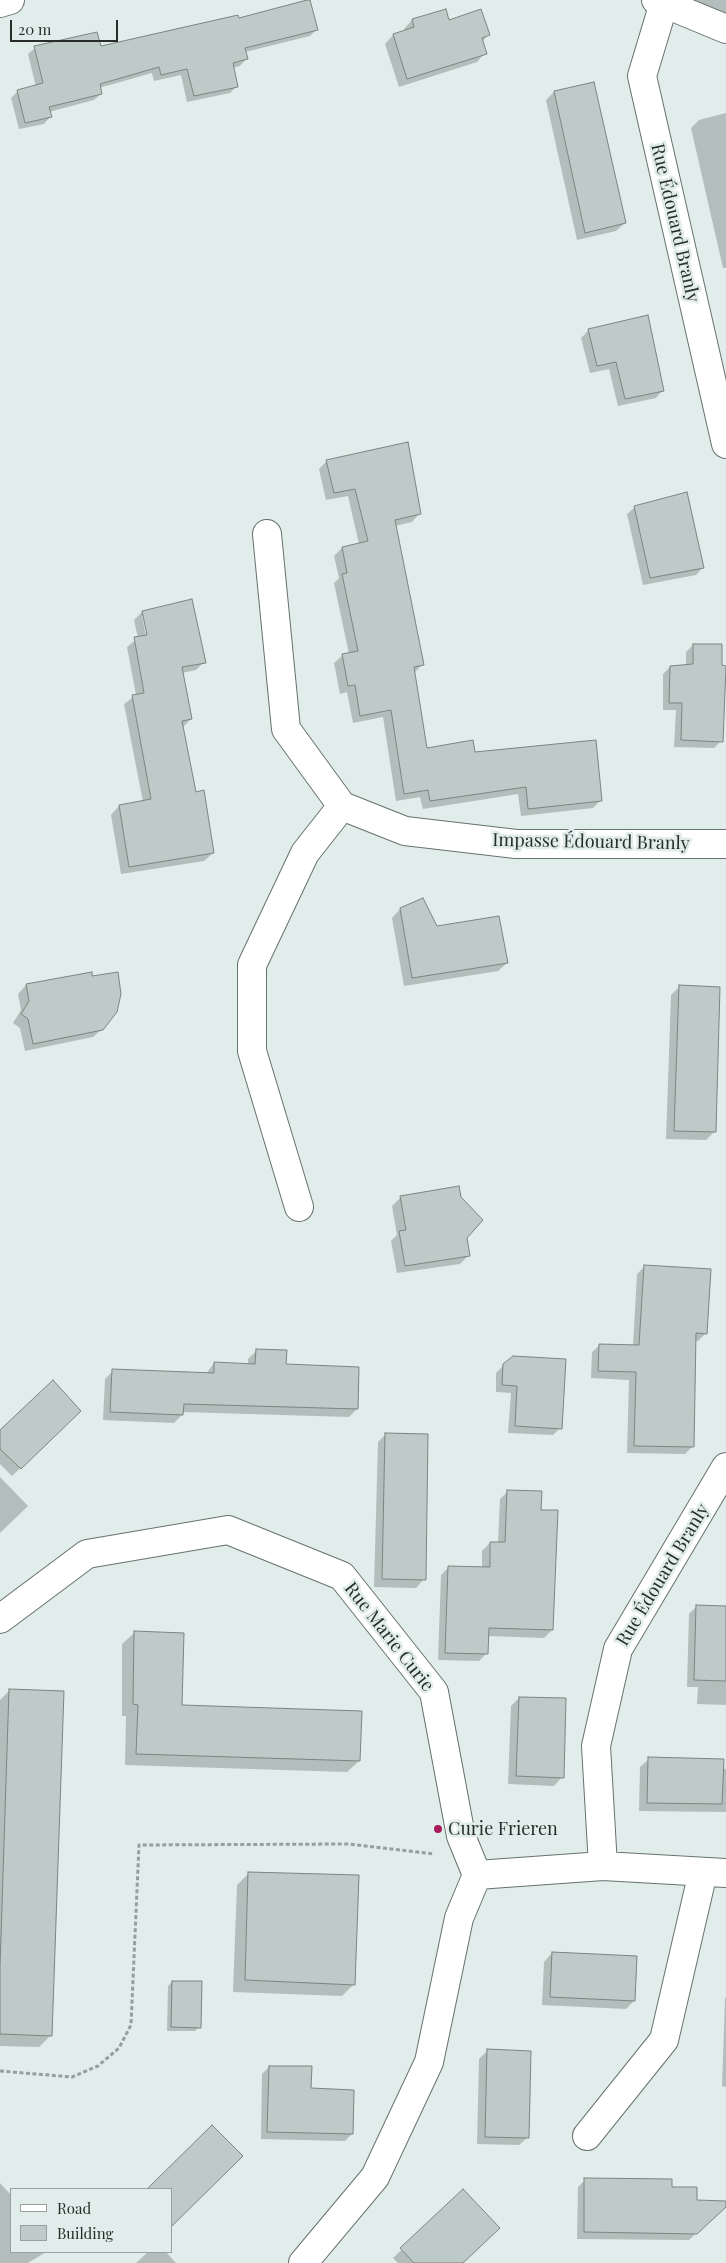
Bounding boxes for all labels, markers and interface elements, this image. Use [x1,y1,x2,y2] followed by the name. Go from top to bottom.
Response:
[12,10,120,42] scale bar
[18,19,51,39] text: 20 m
[646,142,704,304] street label: Rue Édouard Branly
[492,829,690,855] street label: Impasse Édouard Branly
[612,1500,714,1650] street label: Rue Édouard Branly
[340,1578,438,1696] street label: Rue Marie Curie
[448,1818,558,1840] place label: Curie Frieren
[432,1823,444,1835] marker: Curie Frieren
[10,2188,172,2253] legend
[57,2198,91,2218] text: Road
[57,2223,113,2243] text: Building

